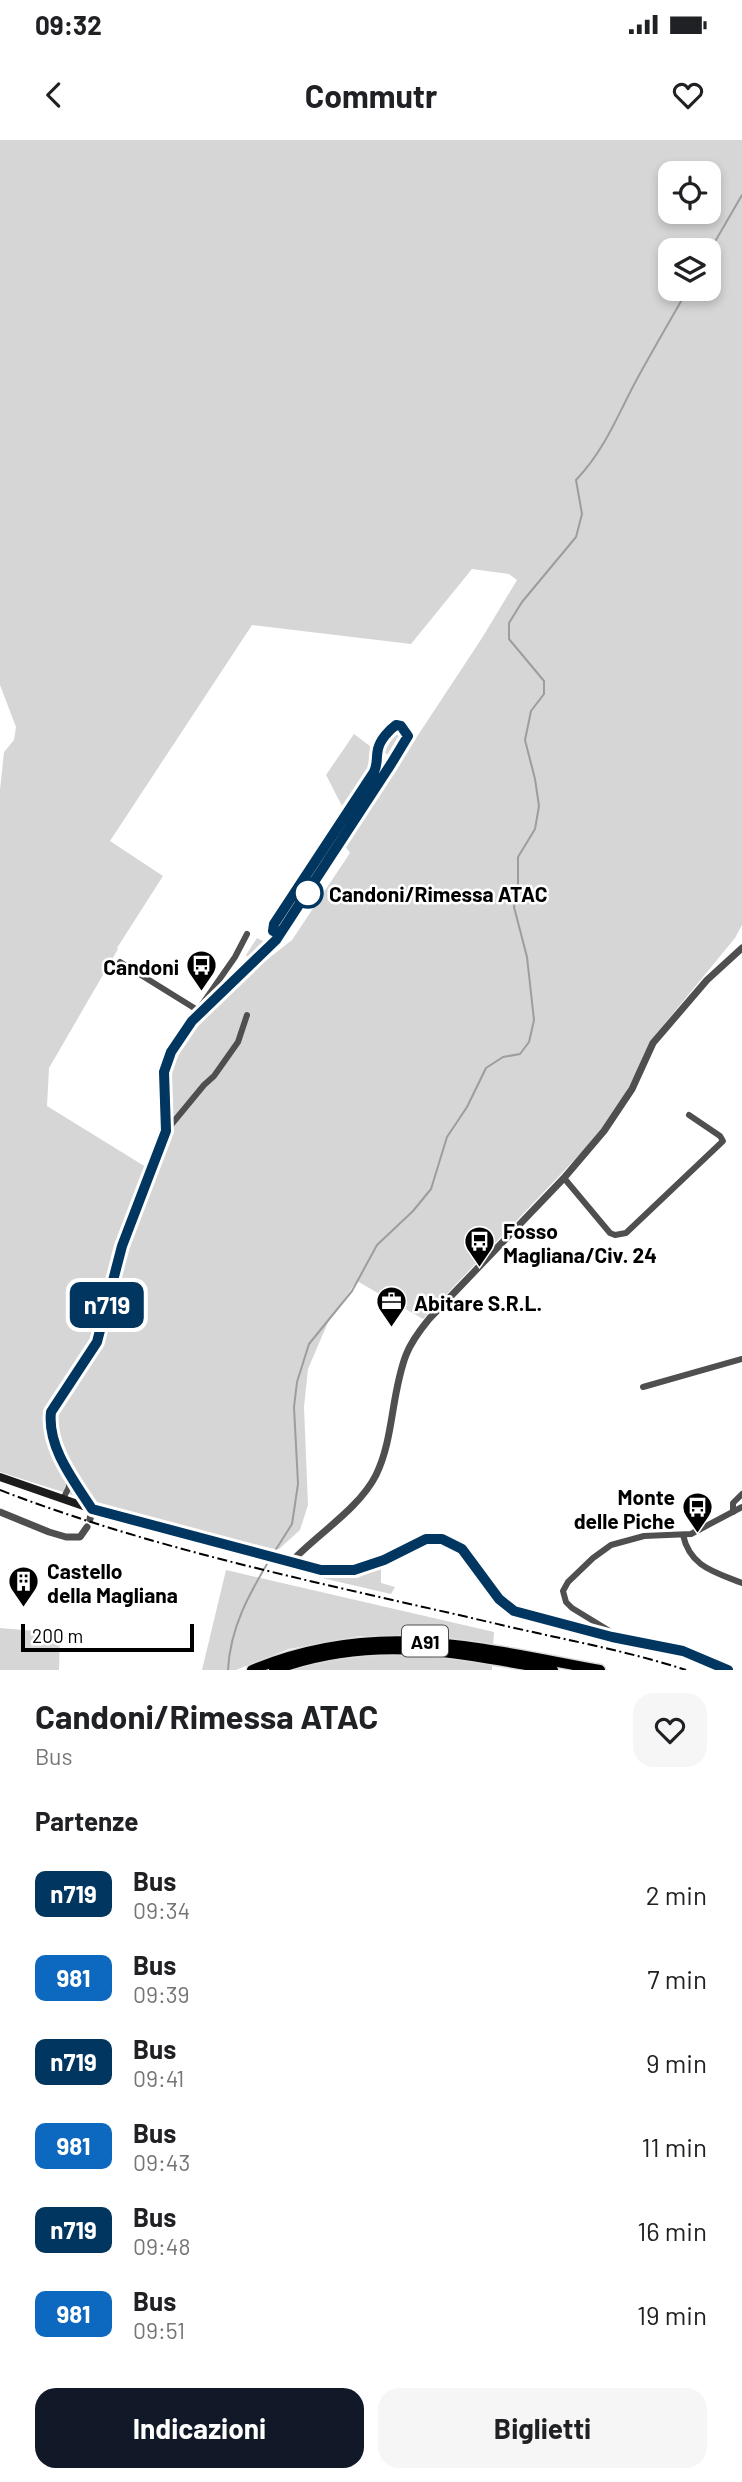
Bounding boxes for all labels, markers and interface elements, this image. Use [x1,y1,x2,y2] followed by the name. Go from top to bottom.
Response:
[35,9,102,40] text: 09:32
[35,76,73,114] icon: back
[305,76,437,114] text: Commutr
[669,76,707,114] icon: heart
[658,161,721,301] map controls
[658,161,721,224] button: locate
[658,238,721,301] button: layers
[293,878,323,908] marker: Candoni/Rimessa ATAC
[329,881,547,906] place label: Candoni/Rimessa ATAC
[185,949,219,993] bus stop icon: Candoni
[103,954,179,979] place label: Candoni
[503,1218,657,1267] place label: Fosso Magliana/Civ. 24
[463,1225,497,1269] bus stop icon: Fosso Magliana/Civ. 24
[58,1282,156,1328] line badge: n719
[374,1285,408,1329] office icon: Abitare S.R.L.
[84,1290,130,1319] text: n719
[414,1290,542,1315] place label: Abitare S.R.L.
[574,1484,675,1533] place label: Monte delle Piche
[681,1491,715,1535] bus stop icon: Monte delle Piche
[47,1558,178,1607] place label: Castello della Magliana
[7,1565,41,1609] building icon: Castello della Magliana
[21,1621,194,1653] scale bar
[32,1624,83,1647] text: 200 m
[402,1625,448,1656] road number: A91
[633,1693,707,1767] button: heart
[35,1696,378,1736] text: Candoni/Rimessa ATAC
[35,1742,73,1770] text: Bus
[35,1805,138,1836] text: Partenze
[133,1865,176,1896] text: Bus
[50,1879,97,1908] text: n719
[646,1879,707,1910] text: 2 min
[133,1896,190,1924] text: 09:34
[133,1949,176,1980] text: Bus
[57,1963,90,1992] text: 981
[647,1963,707,1994] text: 7 min
[133,1980,190,2008] text: 09:39
[133,2033,176,2064] text: Bus
[50,2047,97,2076] text: n719
[646,2047,707,2078] text: 9 min
[133,2064,184,2092] text: 09:41
[133,2117,176,2148] text: Bus
[57,2131,90,2160] text: 981
[641,2131,707,2162] text: 11 min
[133,2148,190,2176] text: 09:43
[133,2201,176,2232] text: Bus
[50,2215,97,2244] text: n719
[637,2215,707,2246] text: 16 min
[133,2232,190,2260] text: 09:48
[133,2285,176,2316] text: Bus
[57,2299,90,2328] text: 981
[637,2299,707,2330] text: 19 min
[133,2316,185,2344] text: 09:51
[35,2388,364,2468] button: Indicazioni
[378,2388,707,2468] button: Biglietti

